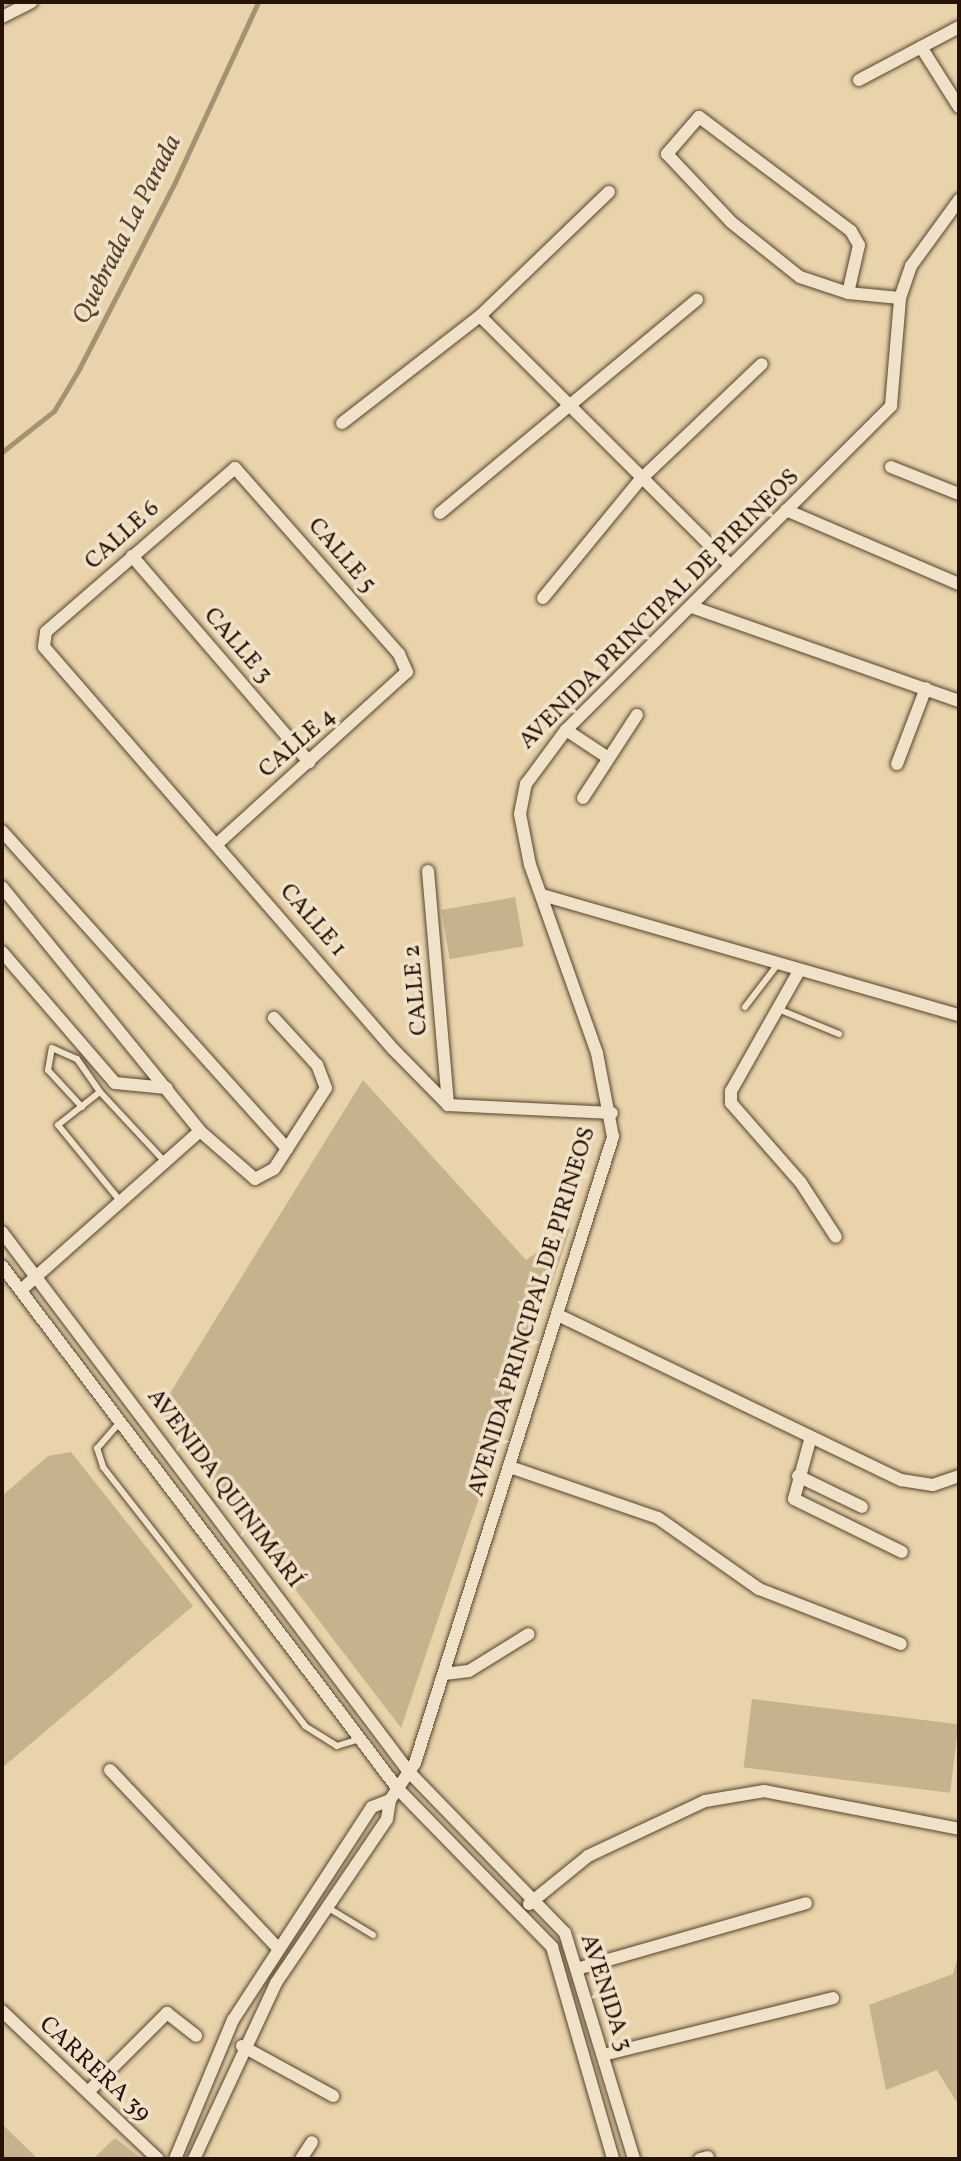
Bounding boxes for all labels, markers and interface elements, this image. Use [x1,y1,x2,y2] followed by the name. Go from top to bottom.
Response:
[67,130,189,330] water label: Quebrada La Parada
[514,464,806,756] street label: AVENIDA PRINCIPAL DE PIRINEOS
[80,495,166,577] street label: CALLE 6
[301,513,381,599] street label: CALLE 5
[196,602,278,690] street label: CALLE 3
[254,703,342,785] street label: CALLE 4
[272,879,352,963] street label: CALLE 1
[399,943,435,1037] street label: CALLE 2
[463,1124,603,1500] street label: AVENIDA PRINCIPAL DE PIRINEOS
[140,1384,308,1594] street label: AVENIDA QUINIMARÍ
[573,1931,637,2055] street label: AVENIDA 3
[32,2011,156,2129] street label: CARRERA 39

